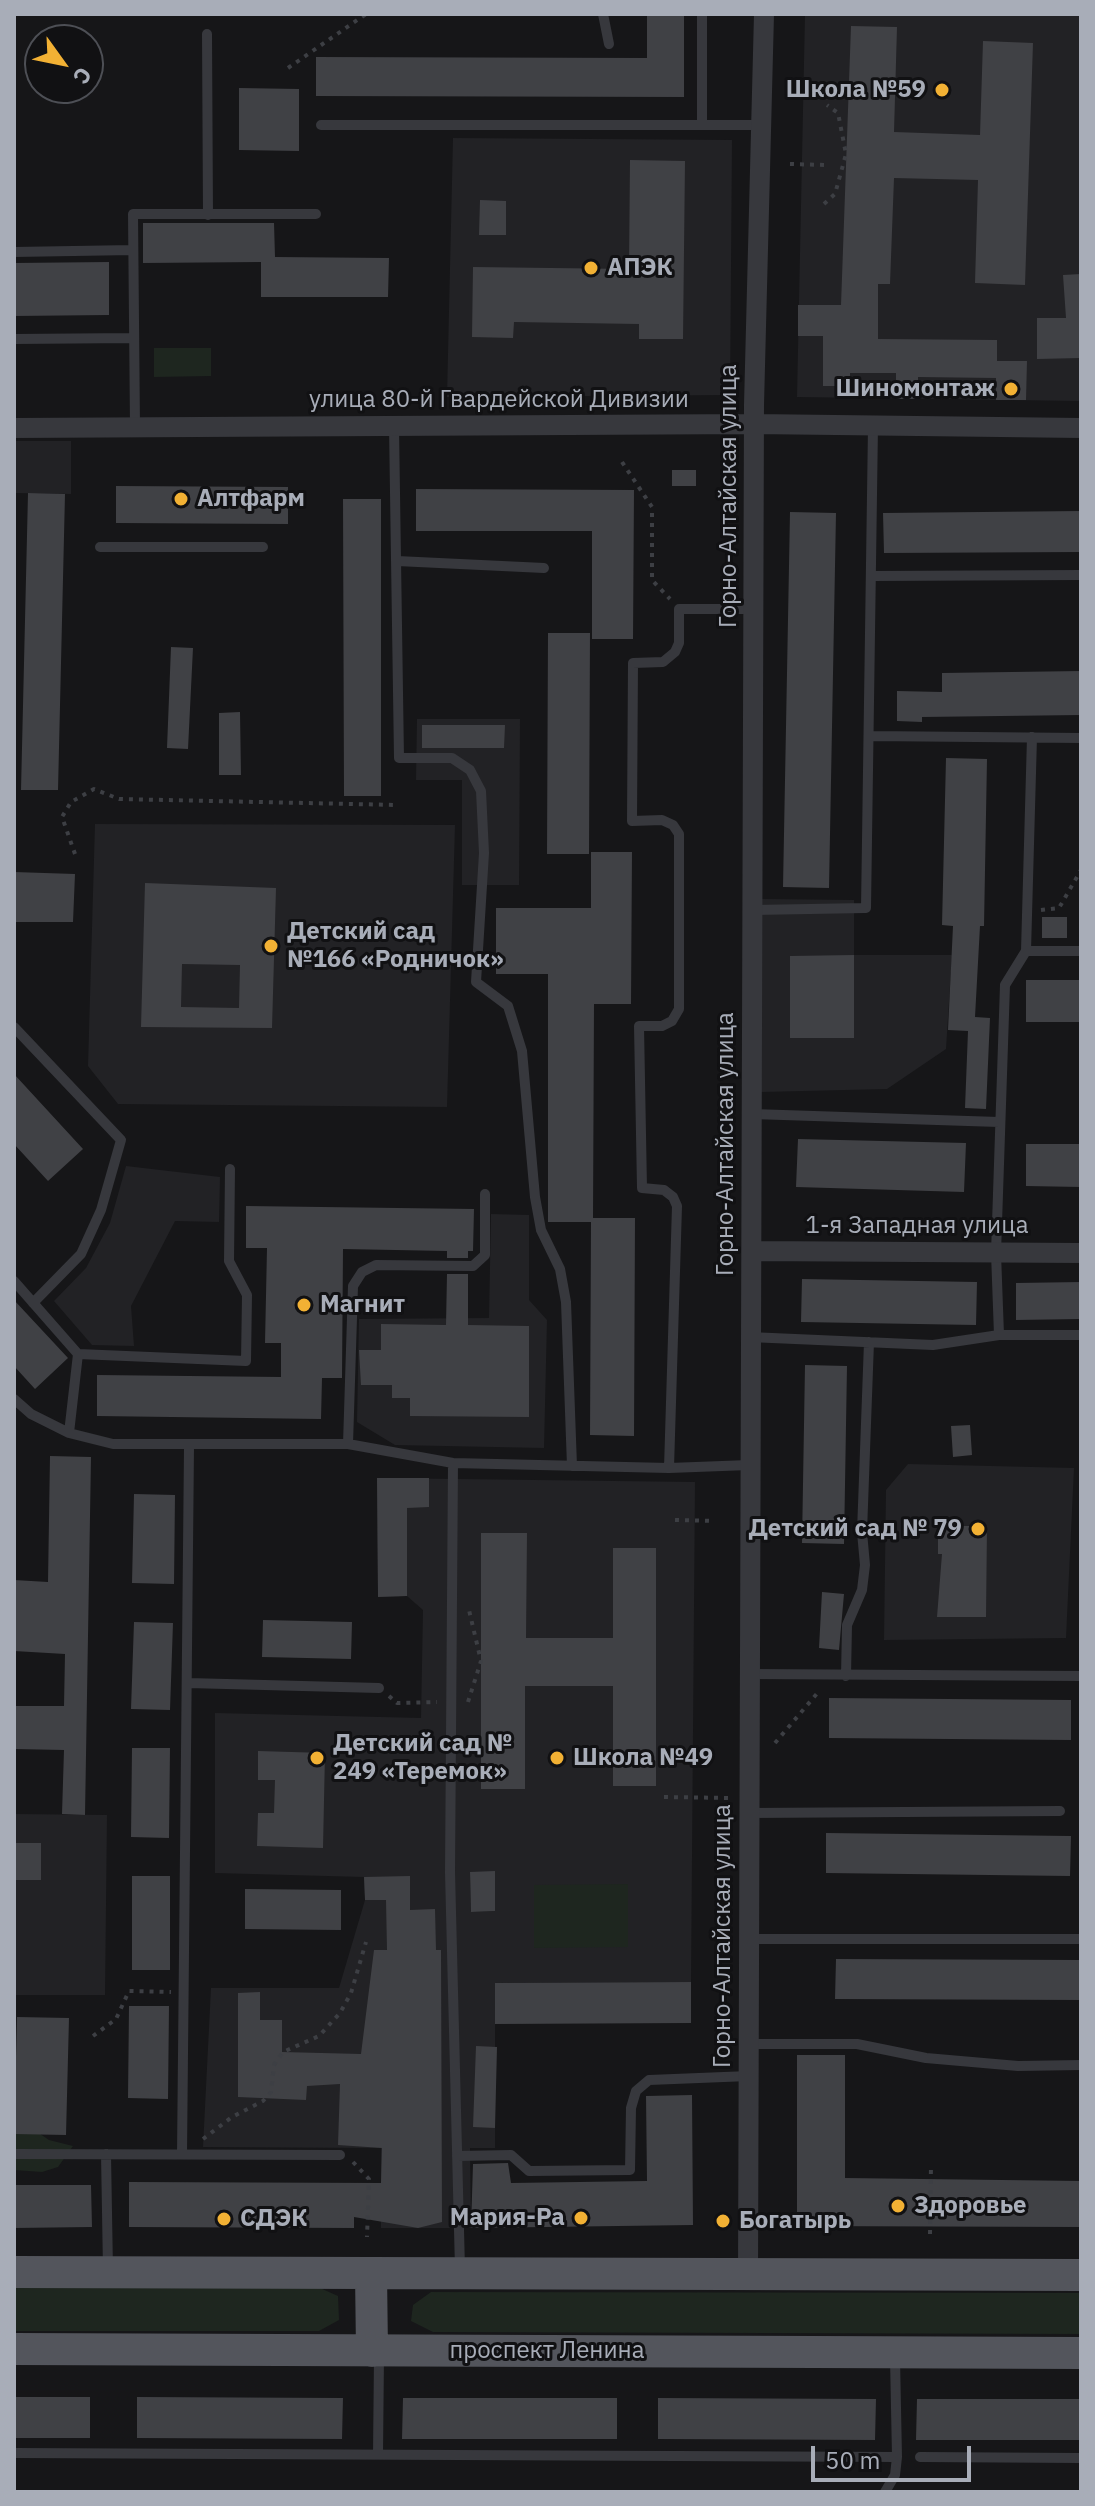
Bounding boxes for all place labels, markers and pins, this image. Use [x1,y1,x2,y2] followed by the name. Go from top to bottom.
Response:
[786,76,926,104] place label: Школа №59
[933,81,951,99] marker: Школа №59
[607,254,673,282] place label: АПЭК
[582,259,600,277] marker: АПЭК
[836,375,995,403] place label: Шиномонтаж
[1002,380,1020,398] marker: Шиномонтаж
[197,485,305,513] place label: Алтфарм
[172,490,190,508] marker: Алтфарм
[287,918,504,974] place label: Детский сад №166 «Родничок»
[262,937,280,955] marker: Детский сад №166 «Родничок»
[320,1291,405,1319] place label: Магнит
[295,1296,313,1314] marker: Магнит
[748,1515,962,1543] place label: Детский сад № 79
[969,1520,987,1538] marker: Детский сад № 79
[333,1730,512,1786] place label: Детский сад № 249 «Теремок»
[573,1744,713,1772] place label: Школа №49
[308,1749,326,1767] marker: Детский сад № 249 «Теремок»
[548,1749,566,1767] marker: Школа №49
[914,2192,1027,2220] place label: Здоровье
[889,2197,907,2215] marker: Здоровье
[450,2204,565,2232] place label: Мария-Ра
[240,2205,307,2233] place label: СДЭК
[739,2207,851,2235] place label: Богатырь
[572,2209,590,2227] marker: Мария-Ра
[215,2210,233,2228] marker: СДЭК
[714,2212,732,2230] marker: Богатырь

